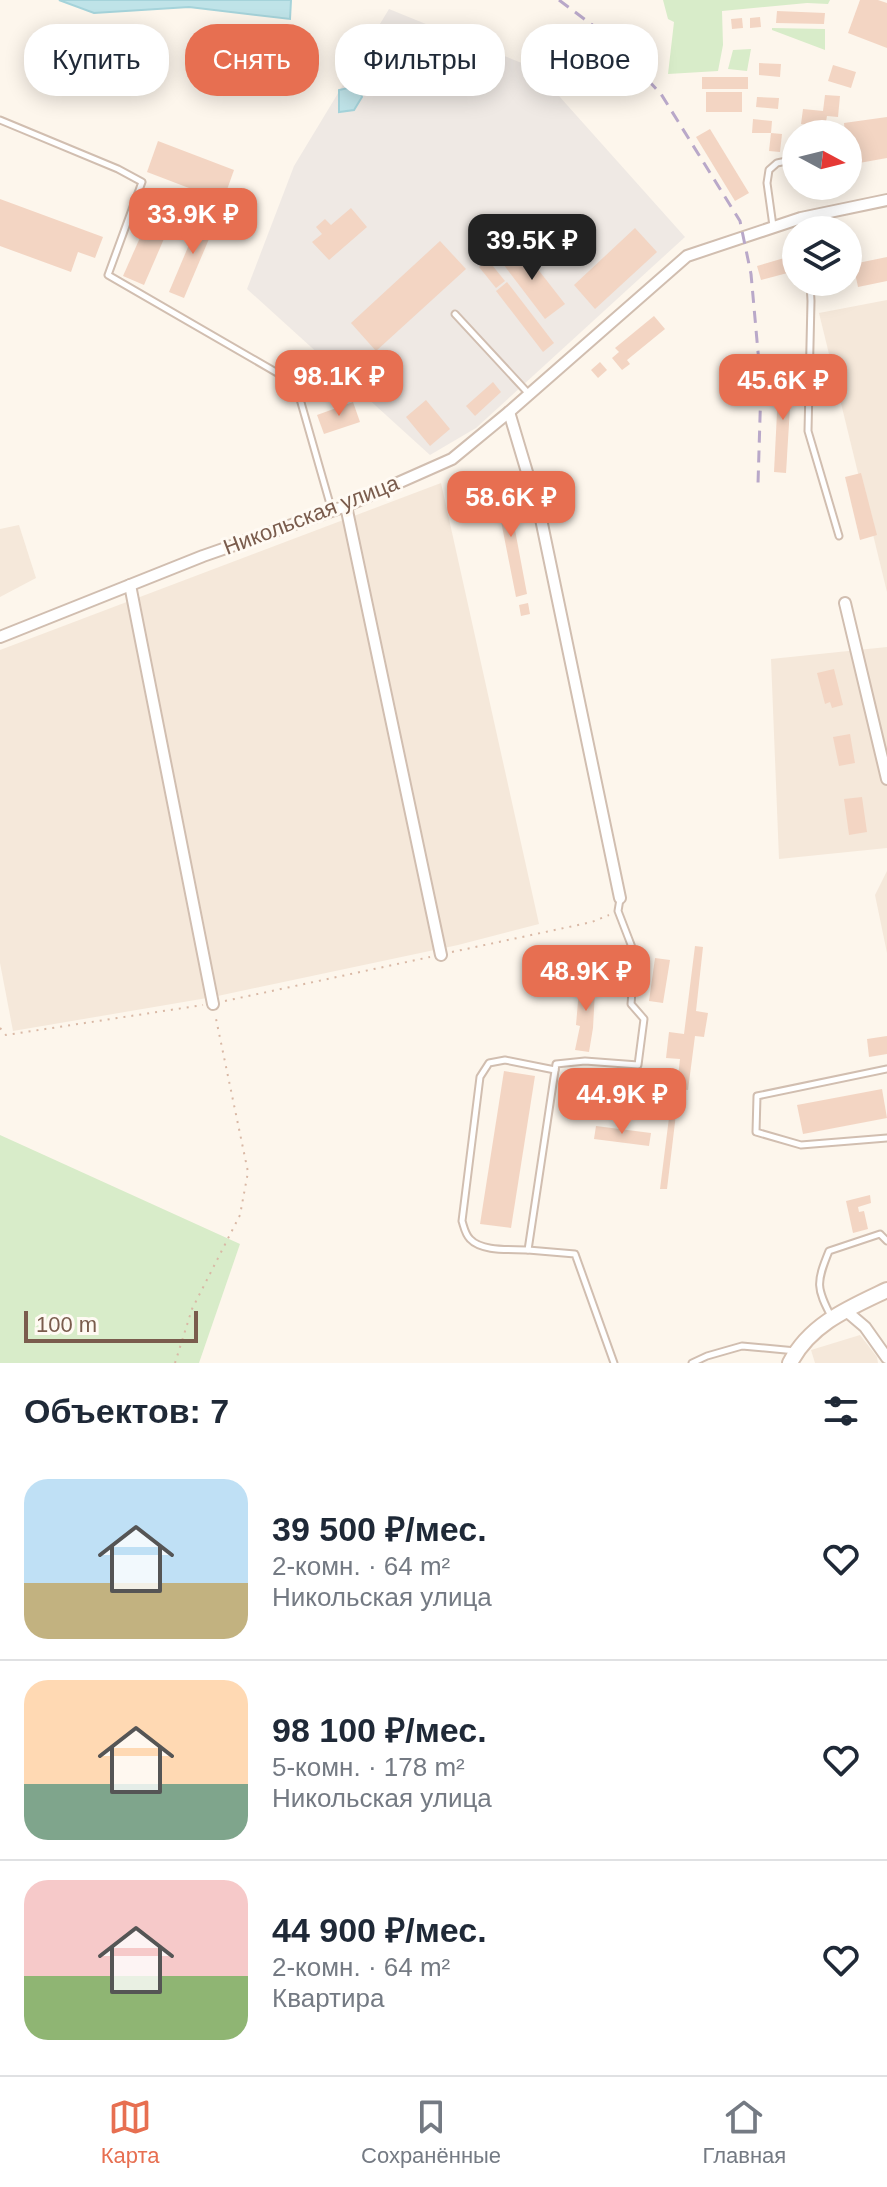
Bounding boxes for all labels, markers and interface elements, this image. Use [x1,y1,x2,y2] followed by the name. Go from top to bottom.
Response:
[24,24,169,96] chip: Купить
[185,24,319,96] chip: Снять
[335,24,505,96] chip: Фильтры
[521,24,658,96] chip: Новое
[782,120,862,200] north arrow
[782,120,862,296] map controls
[119,188,267,256] pin: 33.9K ₽
[147,199,239,229] text: 33.9K ₽
[458,214,606,282] pin: 39.5K ₽
[782,216,862,296] button: layers
[486,225,578,255] text: 39.5K ₽
[265,350,413,418] pin: 98.1K ₽
[709,354,857,422] pin: 45.6K ₽
[293,361,385,391] text: 98.1K ₽
[737,365,829,395] text: 45.6K ₽
[220,470,403,560] street label: Никольская улица
[437,471,585,539] pin: 58.6K ₽
[465,482,557,512] text: 58.6K ₽
[512,945,660,1013] pin: 48.9K ₽
[540,956,632,986] text: 48.9K ₽
[548,1068,696,1136] pin: 44.9K ₽
[576,1079,668,1109] text: 44.9K ₽
[24,1307,198,1343] scale bar
[36,1312,97,1337] text: 100 m
[819,1389,863,1433] icon: filters
[24,1392,229,1430] text: Объектов: 7
[272,1510,487,1548] text: 39 500 ₽/мес.
[88,1511,184,1607] icon: home
[819,1537,863,1581] icon: heart
[272,1551,450,1581] text: 2-комн. · 64 m²
[272,1582,492,1612] text: Никольская улица
[272,1711,487,1749] text: 98 100 ₽/мес.
[88,1712,184,1808] icon: home
[819,1738,863,1782] icon: heart
[272,1752,465,1782] text: 5-комн. · 178 m²
[272,1783,492,1813] text: Никольская улица
[272,1911,487,1949] text: 44 900 ₽/мес.
[88,1912,184,2008] icon: home
[819,1938,863,1982] icon: heart
[272,1952,450,1982] text: 2-комн. · 64 m²
[272,1983,384,2013] text: Квартира
[101,2095,160,2169] tab: Карта
[361,2095,501,2169] tab: Сохранённые
[703,2095,786,2169] tab: Главная

